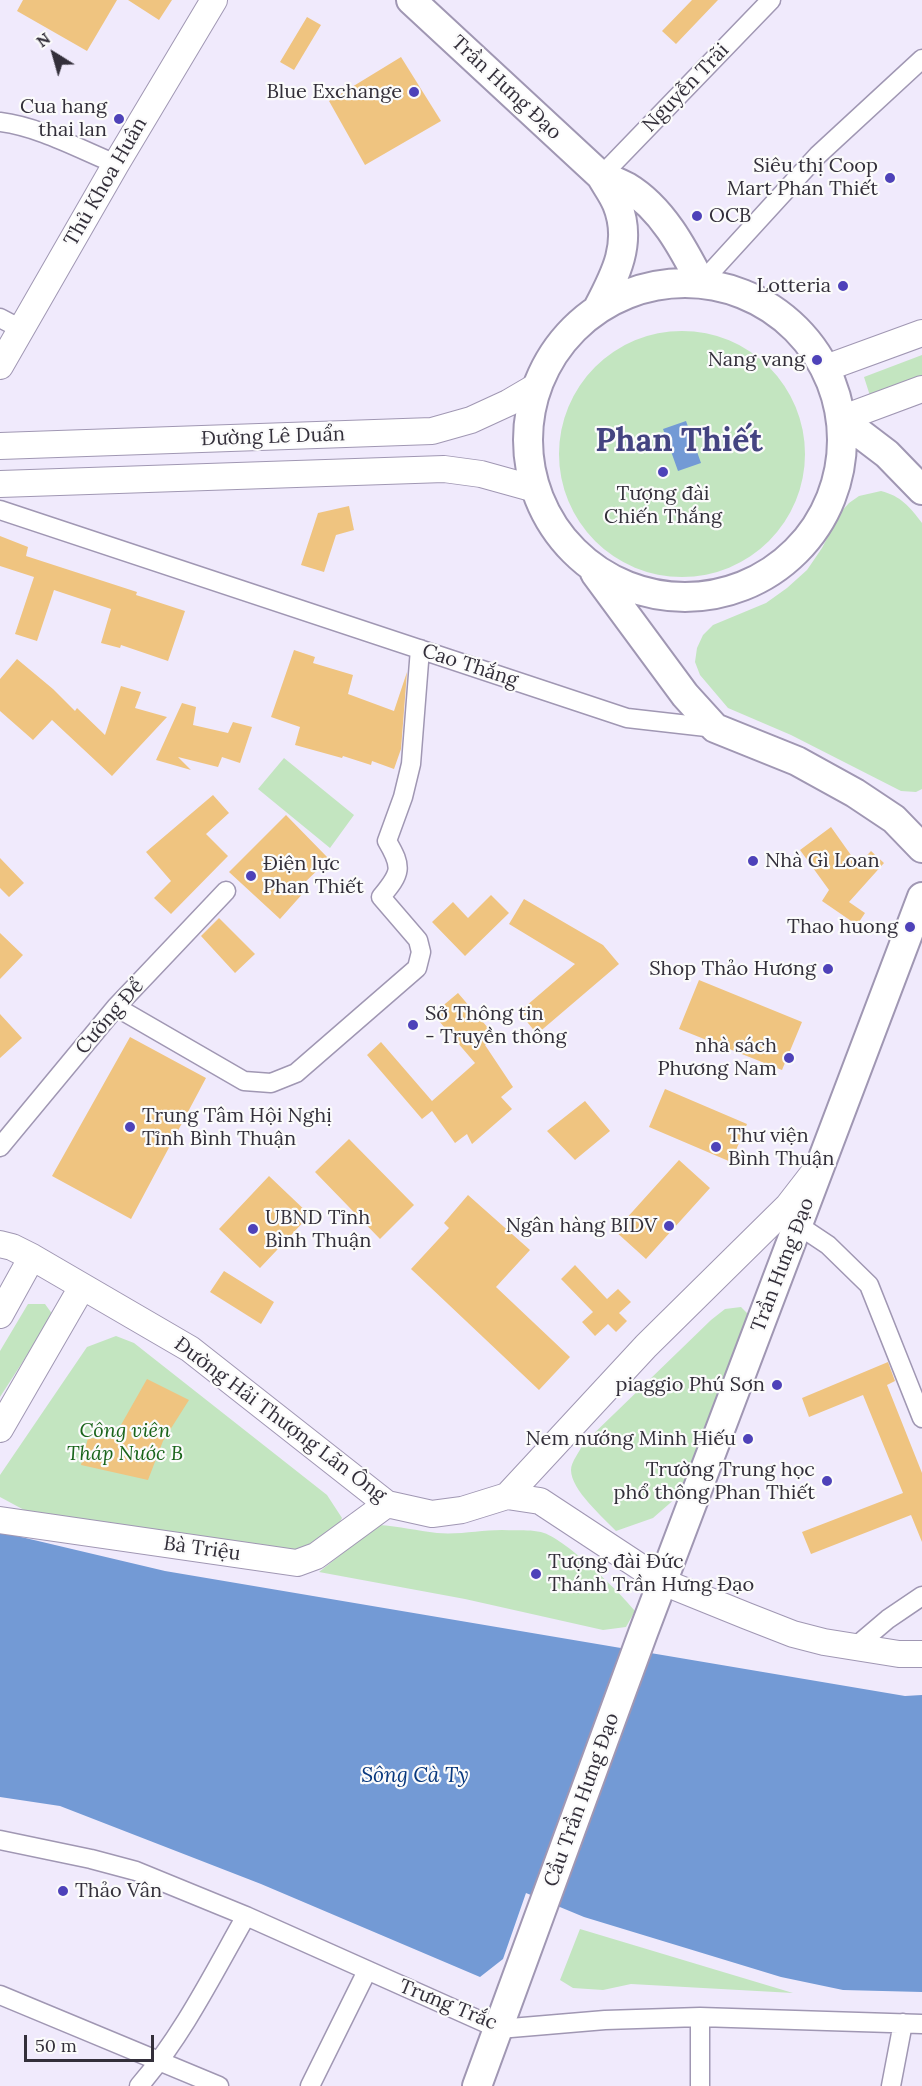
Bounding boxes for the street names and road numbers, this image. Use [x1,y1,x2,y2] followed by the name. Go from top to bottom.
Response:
[446,31,566,145] street label: Trần Hưng Đạo
[638,39,734,137] street label: Nguyễn Trãi
[59,113,153,251] street label: Thủ Khoa Huân
[201,422,345,452] street label: Đường Lê Duẩn
[419,639,521,693] street label: Cao Thắng
[71,974,149,1060] street label: Cường Để
[746,1195,820,1335] street label: Trần Hưng Đạo
[169,1332,391,1508] street label: Đường Hải Thượng Lãn Ông
[162,1532,242,1566] street label: Bà Triệu
[539,1710,625,1890] street label: Cầu Trần Hưng Đạo
[395,1974,501,2036] street label: Trưng Trắc

